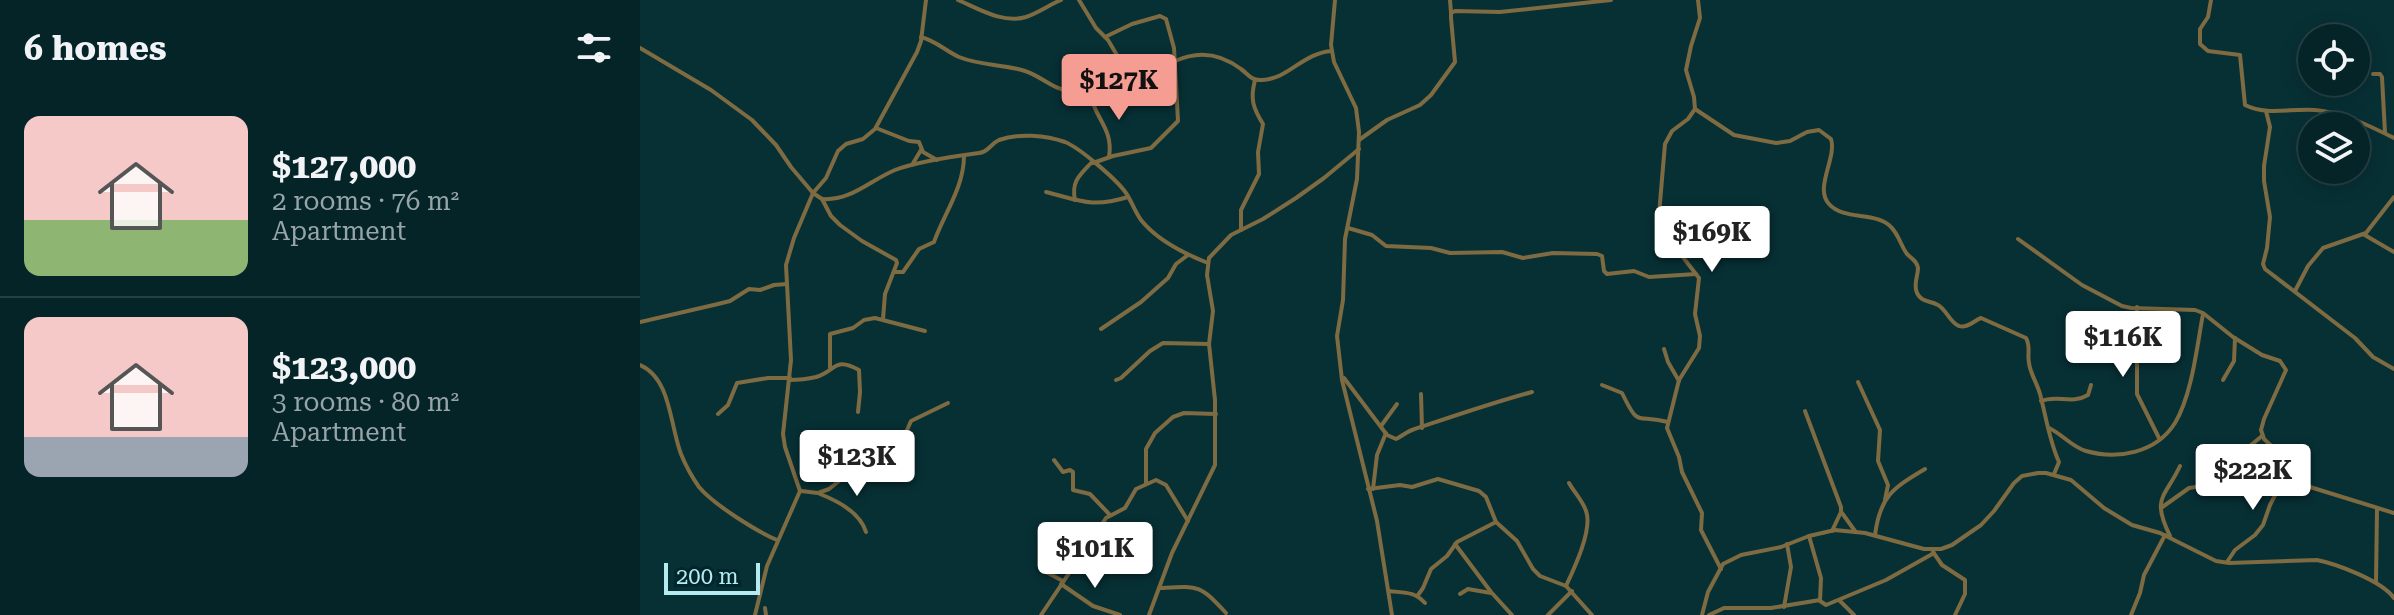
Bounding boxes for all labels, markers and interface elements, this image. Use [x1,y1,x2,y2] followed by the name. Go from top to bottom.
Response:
[2298,24,2370,184] map controls
[2298,24,2370,96] button: locate
[572,26,616,70] icon: filters
[24,28,167,68] text: 6 homes
[1063,54,1175,122] pin: $127K
[1080,65,1158,95] text: $127K
[2298,112,2370,184] button: layers
[272,146,416,186] text: $127,000
[88,148,184,244] icon: home
[272,186,459,216] text: 2 rooms · 76 m²
[1656,206,1768,274] pin: $169K
[272,216,406,246] text: Apartment
[1673,217,1751,247] text: $169K
[2067,311,2179,379] pin: $116K
[2084,322,2162,352] text: $116K
[272,347,416,387] text: $123,000
[88,349,184,445] icon: home
[272,387,459,417] text: 3 rooms · 80 m²
[272,417,406,447] text: Apartment
[801,430,913,498] pin: $123K
[818,441,896,471] text: $123K
[2197,444,2309,512] pin: $222K
[2214,455,2292,485] text: $222K
[1039,522,1151,590] pin: $101K
[1056,533,1134,563] text: $101K
[664,559,760,595] scale bar
[676,564,739,589] text: 200 m

